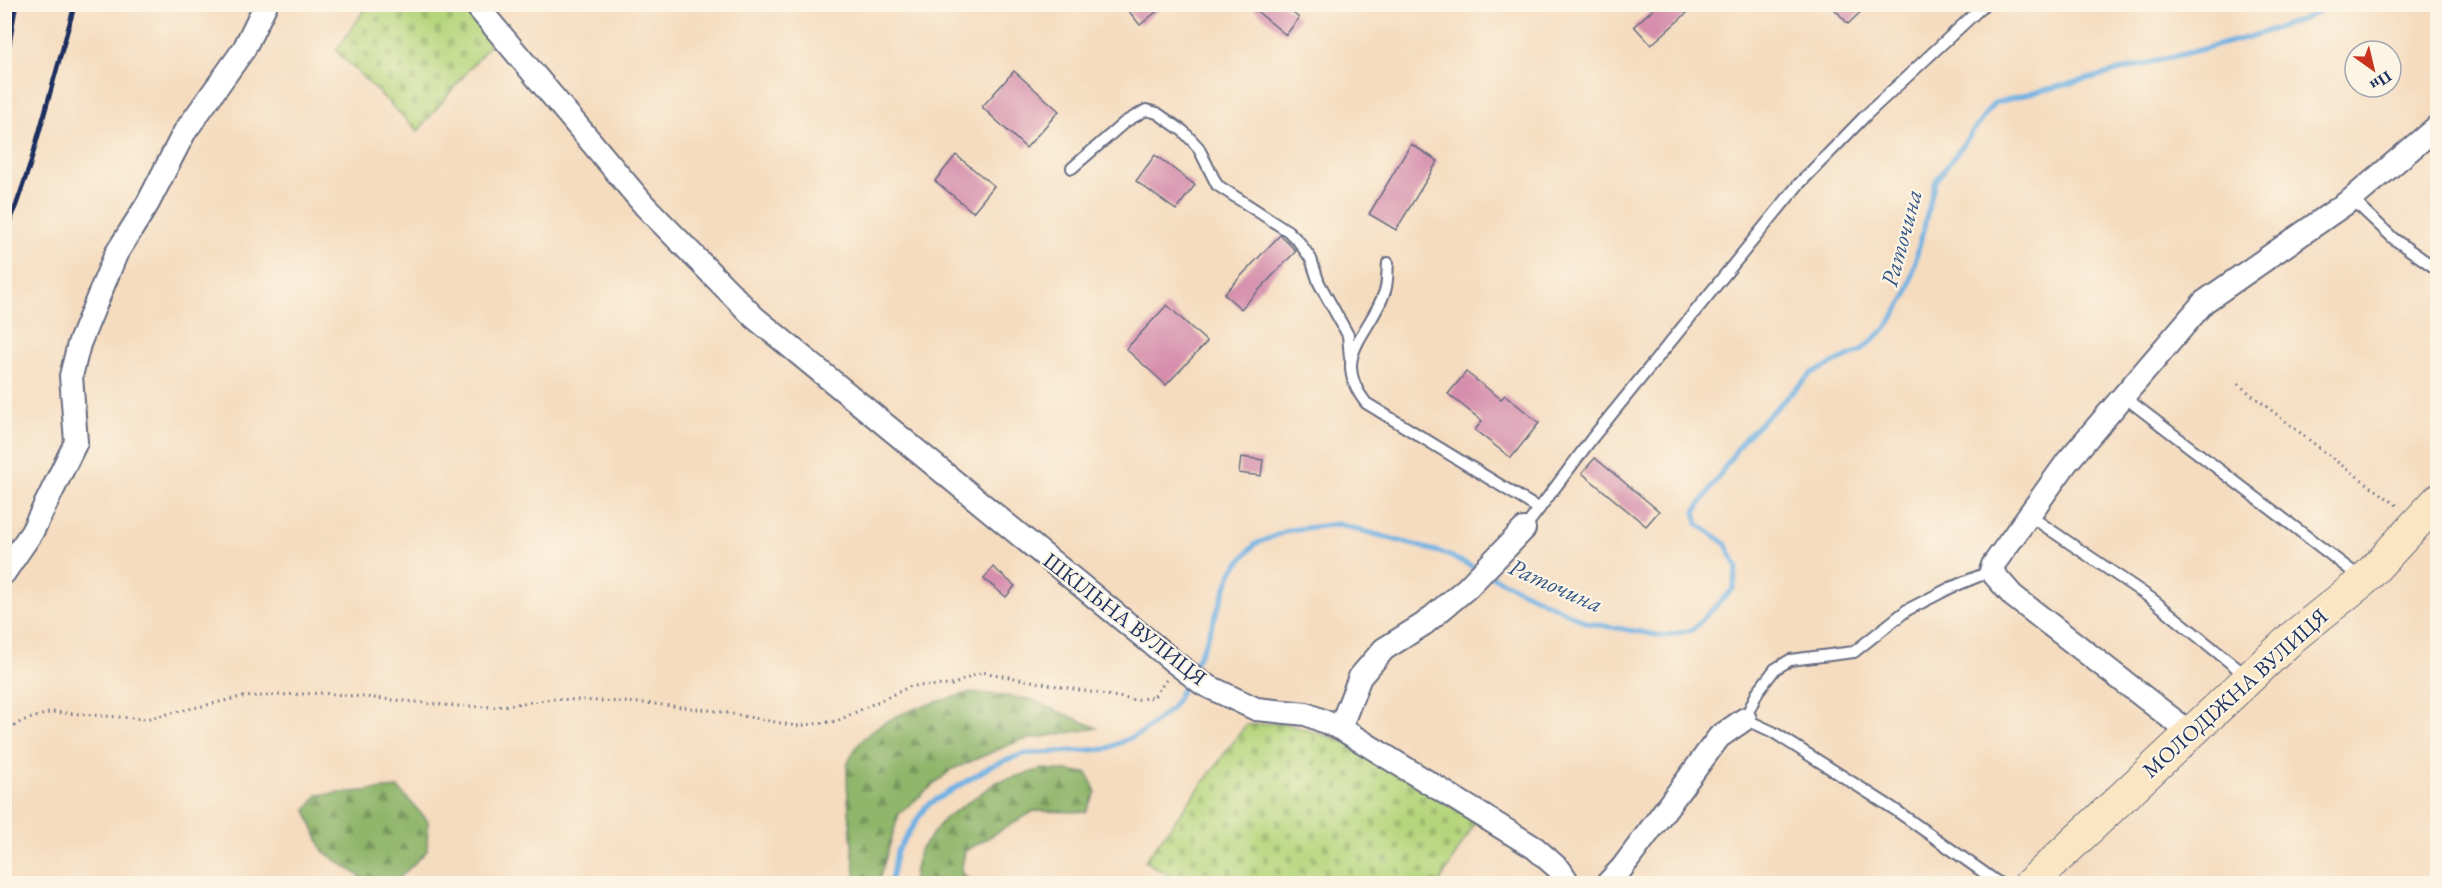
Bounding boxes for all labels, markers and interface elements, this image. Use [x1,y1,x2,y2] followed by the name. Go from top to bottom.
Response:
[2343,39,2403,99] north arrow
[2366,66,2396,96] text: Пн
[1873,186,1929,290] water label: Раточина
[1037,546,1213,692] street label: ШКІЛЬНА ВУЛИЦЯ
[1504,551,1608,619] water label: Раточина
[2136,602,2334,784] street label: МОЛОДІЖНА ВУЛИЦЯ

